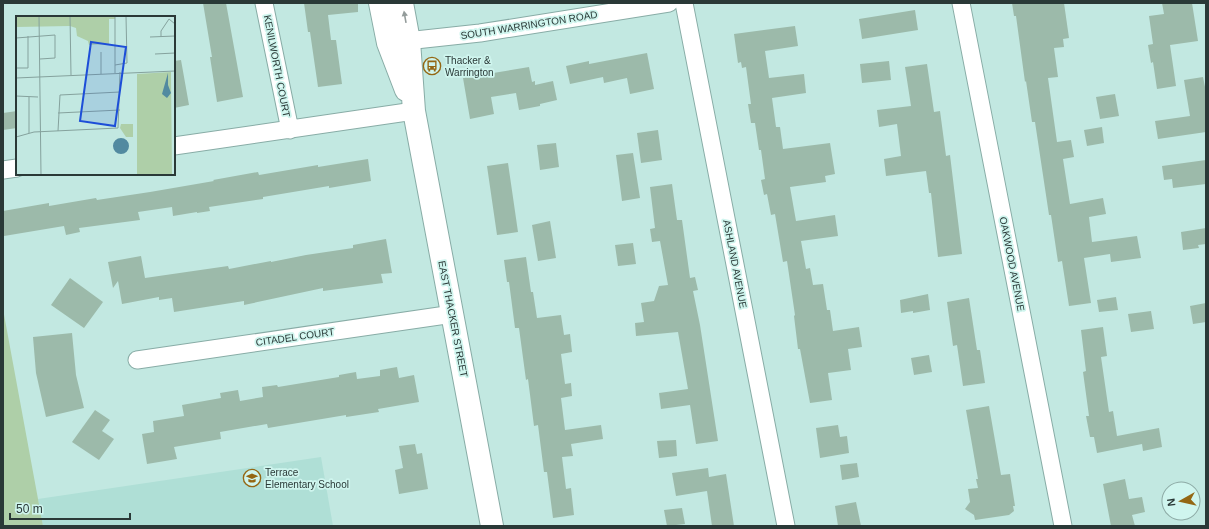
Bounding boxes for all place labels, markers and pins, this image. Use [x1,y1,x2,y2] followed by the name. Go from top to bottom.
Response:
[445,55,494,78] place label: Thacker & Warrington
[422,56,442,76] bus stop icon: Thacker & Warrington
[265,467,349,490] place label: Terrace Elementary School
[242,468,262,488] school or university icon: Terrace Elementary School

